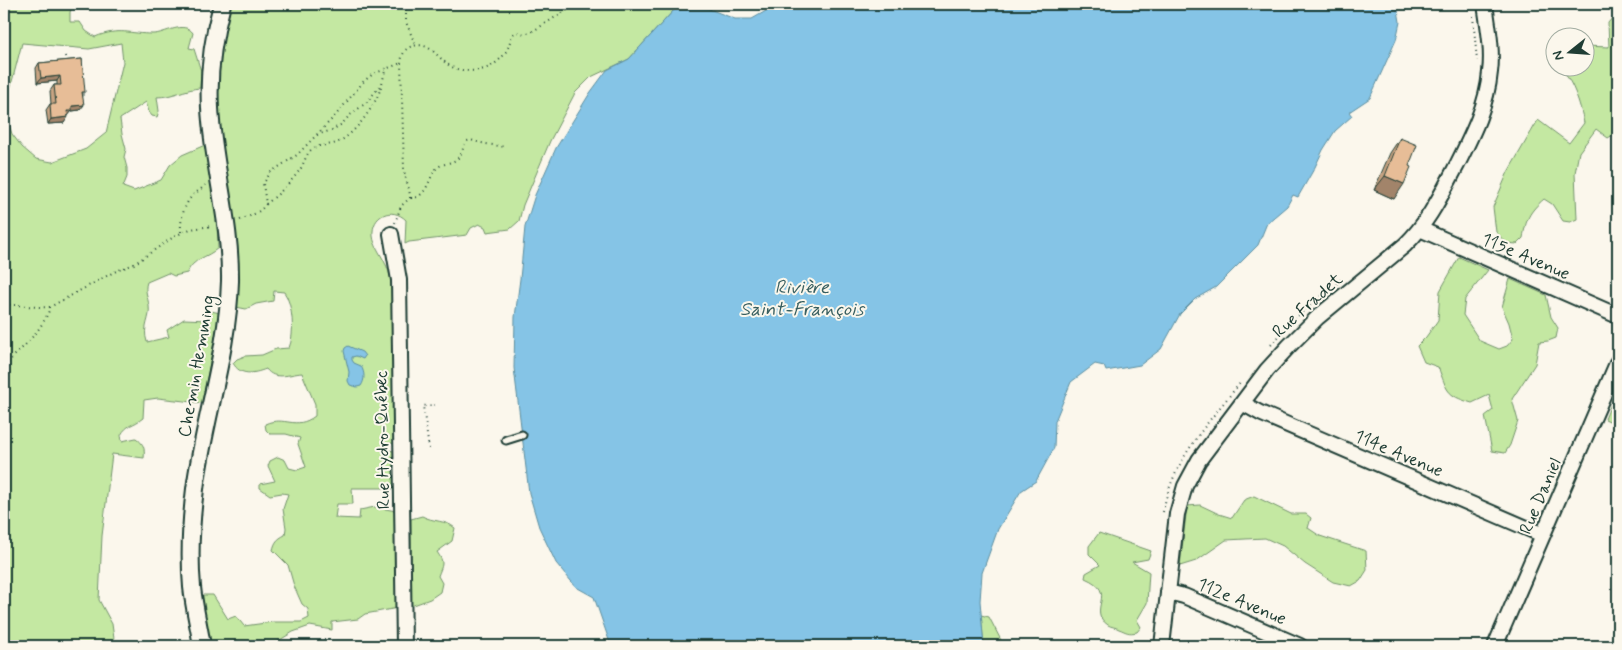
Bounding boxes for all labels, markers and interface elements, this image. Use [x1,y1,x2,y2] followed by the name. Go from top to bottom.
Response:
[1544,28,1594,78] north arrow
[1549,48,1568,63] text: N
[1478,228,1573,286] street label: 115e Avenue
[1267,267,1348,344] street label: Rue Fradet
[740,275,866,322] water label: Rivière Saint-François
[173,293,222,439] street label: Chemin Hemming
[370,371,396,509] street label: Rue Hydro-Québec
[1351,424,1447,483] street label: 114e Avenue
[1514,455,1568,538] street label: Rue Daniel
[1193,572,1290,631] street label: 112e Avenue

